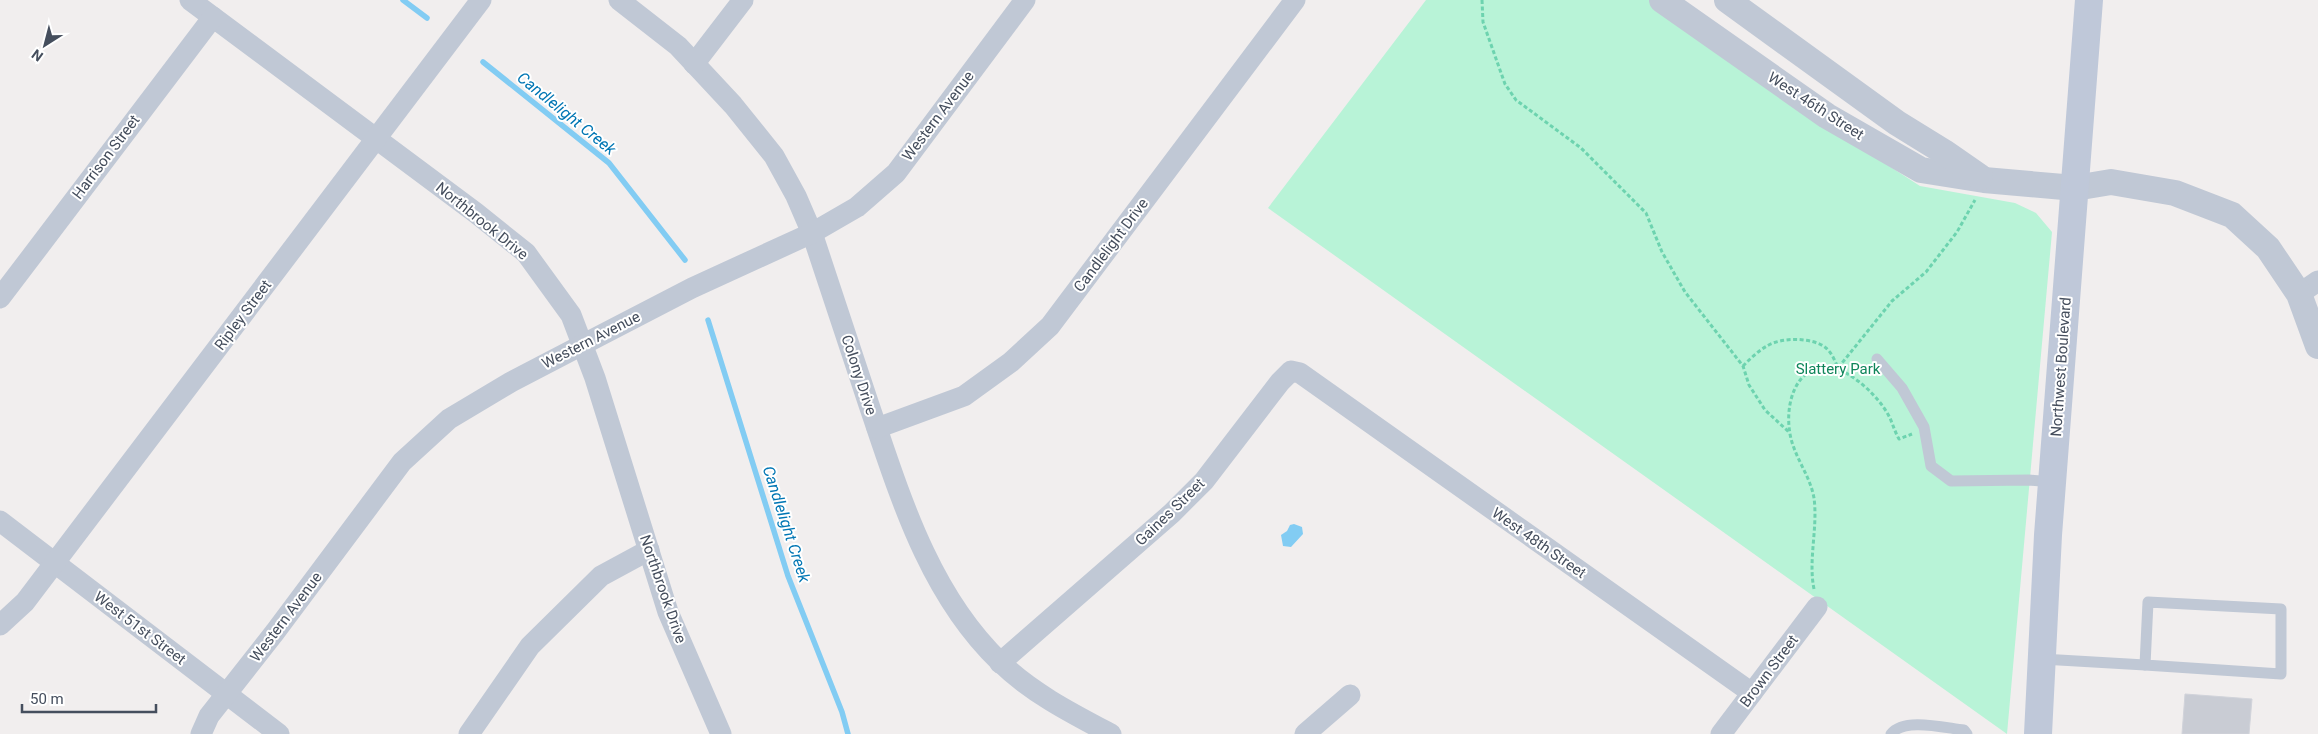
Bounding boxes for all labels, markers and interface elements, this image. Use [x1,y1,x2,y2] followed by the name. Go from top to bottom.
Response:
[20,20,70,70] north arrow
[29,46,46,65] text: N
[514,68,621,160] water label: Candlelight Creek
[898,68,978,164] street label: Western Avenue
[1765,68,1867,144] street label: West 46th Street
[69,111,143,203] street label: Harrison Street
[432,178,532,264] street label: Northbrook Drive
[1070,195,1152,295] street label: Candlelight Drive
[211,276,275,354] street label: Ripley Street
[2047,297,2075,437] street label: Northwest Boulevard
[539,307,643,372] street label: Western Avenue
[838,333,880,417] street label: Colony Drive
[1796,360,1881,378] park label: Slattery Park
[759,464,815,586] water label: Candlelight Creek
[1132,474,1208,549] street label: Gaines Street
[1488,504,1590,582] street label: West 48th Street
[636,532,690,646] street label: Northbrook Drive
[246,569,326,665] street label: Western Avenue
[91,588,189,668] street label: West 51st Street
[1736,631,1802,711] street label: Brown Street
[22,682,156,714] scale bar
[30,690,64,708] text: 50 m

